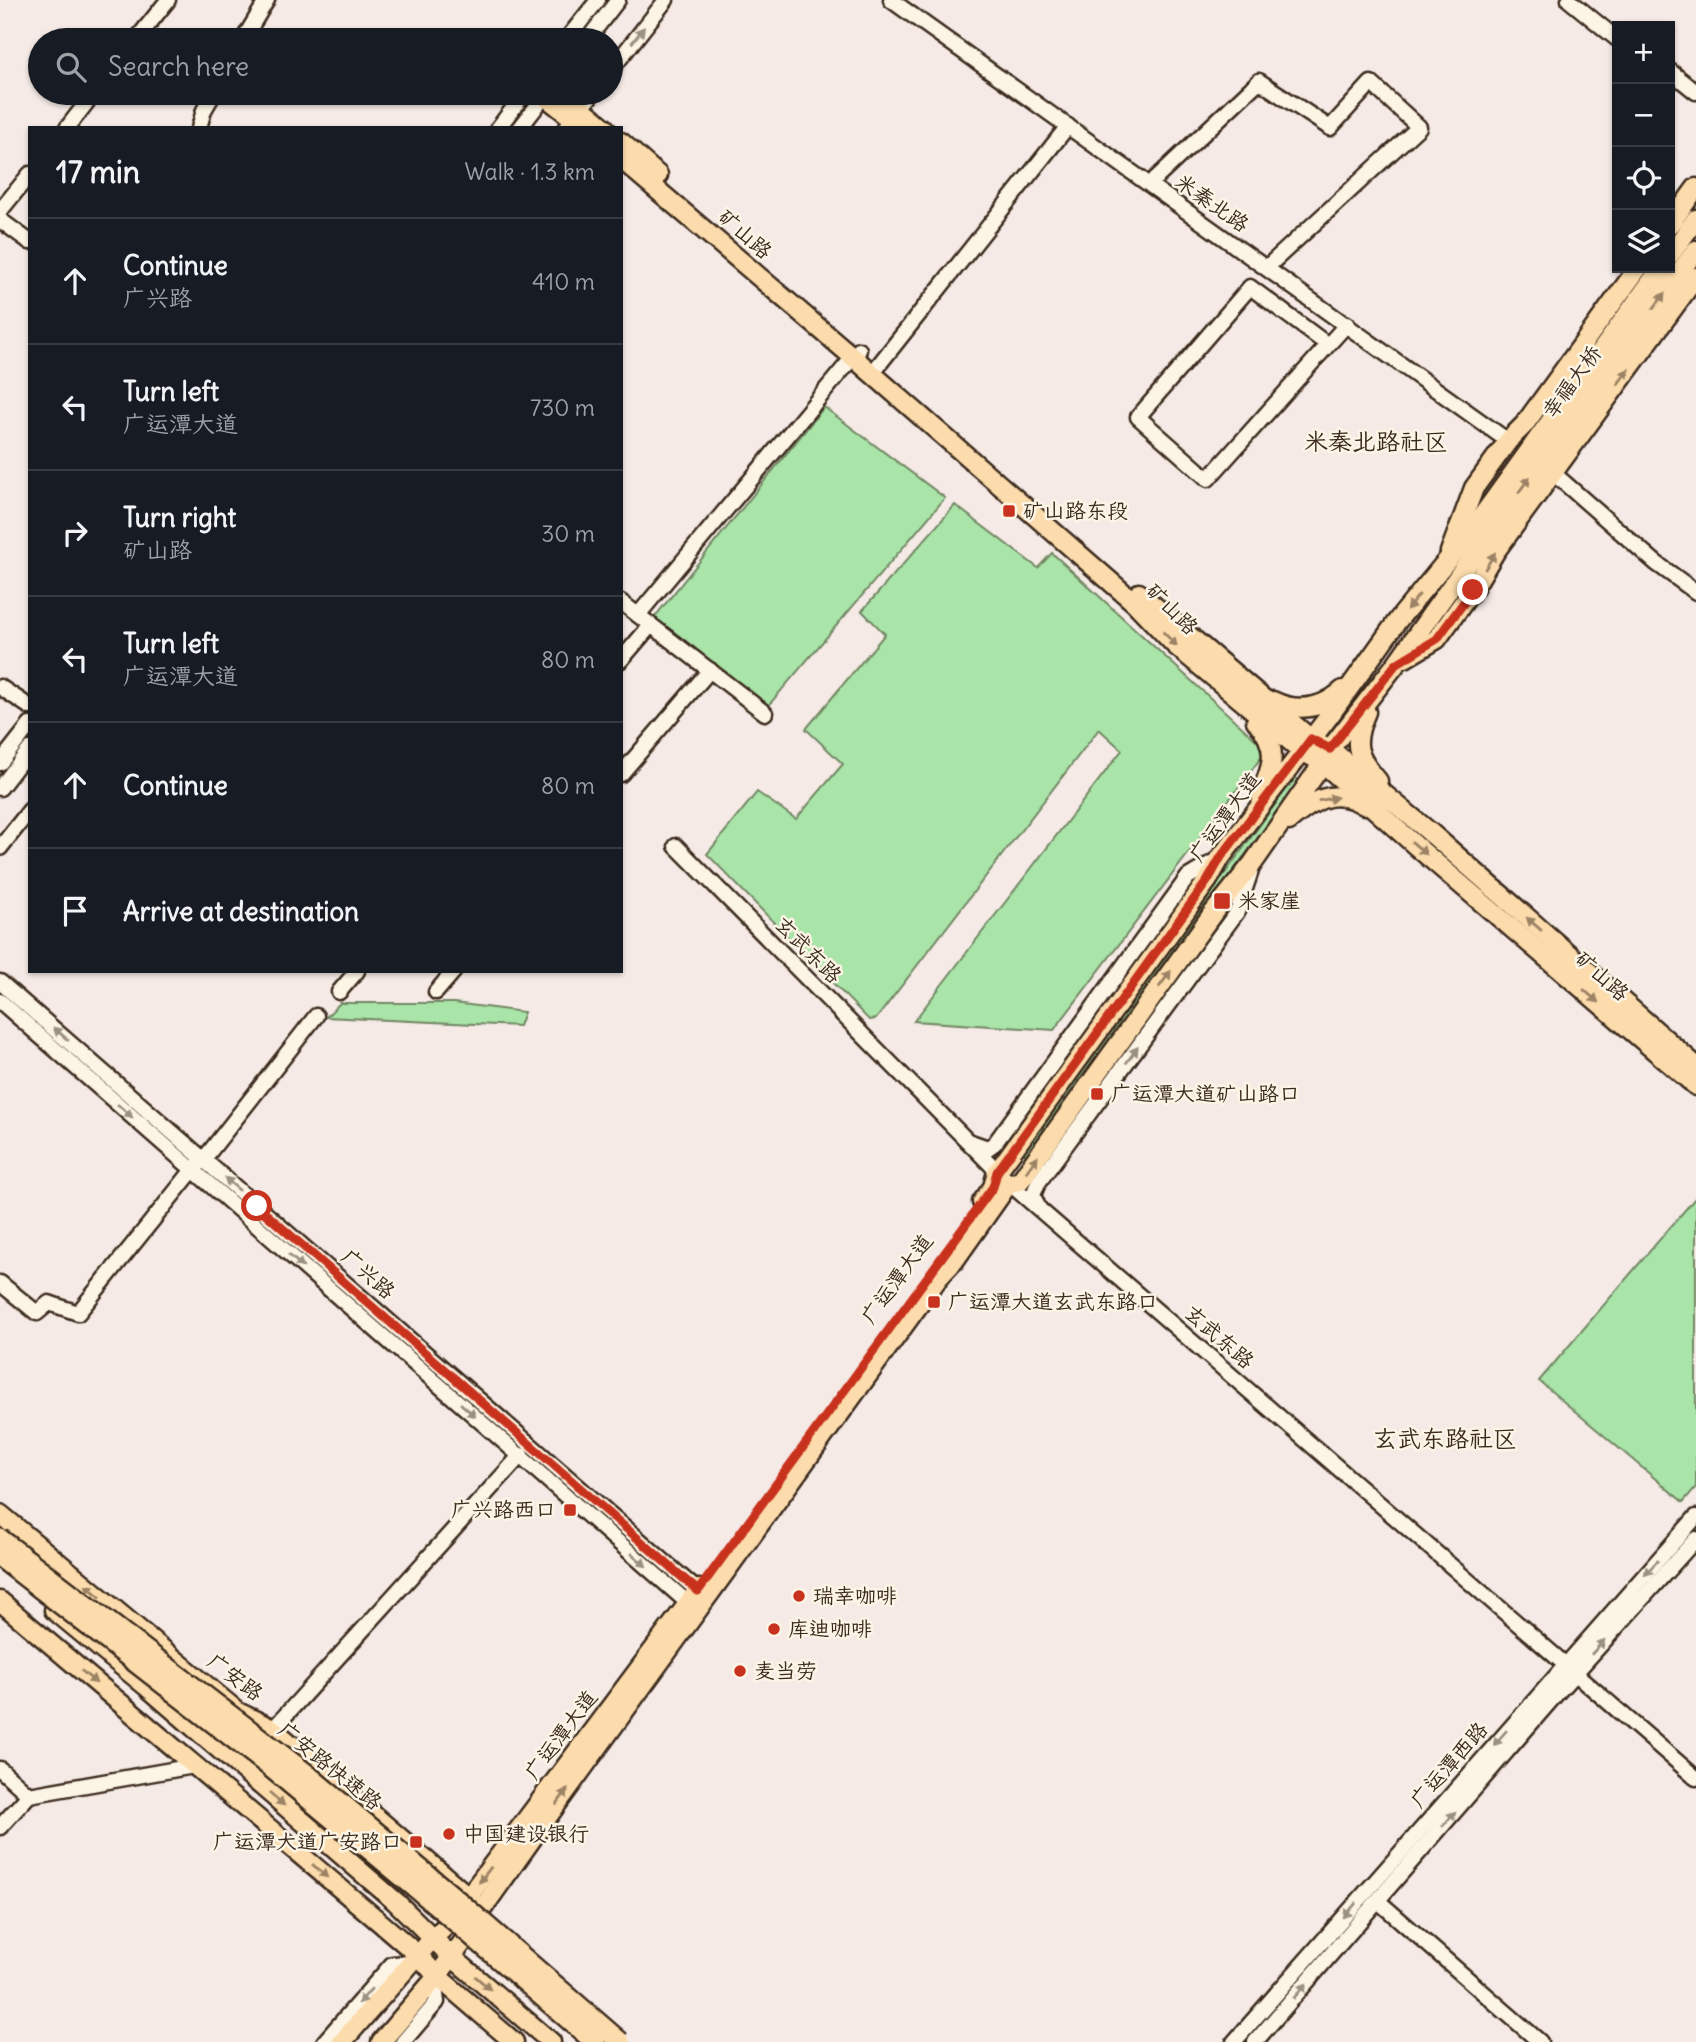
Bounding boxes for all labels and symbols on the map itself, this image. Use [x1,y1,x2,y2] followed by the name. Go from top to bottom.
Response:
[631,27,646,45] one-way arrow
[1170,167,1254,238] street label: 米秦北路
[713,203,778,264] street label: 矿山路
[1651,292,1665,310] one-way arrow
[1536,340,1607,424] street label: 幸福大桥
[1615,368,1630,386] one-way arrow
[1304,426,1448,456] district label: 米秦北路社区
[1517,476,1531,494] one-way arrow
[1023,497,1128,524] place label: 矿山路东段
[1001,503,1017,519] marker: 矿山路东段
[1483,552,1496,571] one-way arrow
[1457,574,1488,605] route end
[1141,577,1204,640] street label: 矿山路
[1405,593,1421,611] one-way arrow
[1161,631,1178,647] one-way arrow
[1183,766,1266,867] street label: 广运潭大道
[1317,793,1339,804] one-way arrow
[1410,840,1427,855] one-way arrow
[1238,887,1301,914] place label: 米家崖
[1212,891,1232,911] marker: 米家崖
[769,910,848,989] street label: 玄武东路
[1525,916,1543,932] one-way arrow
[1570,945,1635,1006] street label: 矿山路
[1158,970,1172,989] one-way arrow
[1583,988,1600,1003] one-way arrow
[52,1027,69,1042] one-way arrow
[1125,1046,1139,1064] one-way arrow
[1111,1080,1300,1107] place label: 广运潭大道矿山路口
[1089,1086,1105,1102] marker: 广运潭大道矿山路口
[116,1103,133,1119] one-way arrow
[1025,1155,1039,1173] one-way arrow
[223,1176,241,1192] one-way arrow
[241,1190,272,1221] route start
[855,1228,938,1329] street label: 广运潭大道
[336,1243,401,1304] street label: 广兴路
[287,1253,305,1269] one-way arrow
[948,1288,1158,1315] place label: 广运潭大道玄武东路口
[926,1294,942,1310] marker: 广运潭大道玄武东路口
[1179,1299,1260,1374] street label: 玄武东路
[459,1402,477,1418] one-way arrow
[1373,1423,1517,1453] district label: 玄武东路社区
[451,1496,556,1523] place label: 广兴路西口
[562,1502,578,1518] marker: 广兴路西口
[631,1551,648,1567] one-way arrow
[1643,1559,1659,1576] one-way arrow
[813,1582,897,1609] place label: 瑞幸咖啡
[84,1584,101,1599] one-way arrow
[791,1588,807,1604] marker: 瑞幸咖啡
[788,1615,872,1642] place label: 库迪咖啡
[766,1621,782,1637] marker: 库迪咖啡
[1590,1639,1606,1656] one-way arrow
[202,1647,269,1706] street label: 广安路
[754,1657,817,1684] place label: 麦当劳
[732,1663,748,1679] marker: 麦当劳
[81,1669,98,1684] one-way arrow
[518,1685,603,1785] street label: 广运潭大道
[273,1715,388,1816] street label: 广安路快速路
[1404,1716,1493,1813] street label: 广运潭西路
[1493,1730,1508,1747] one-way arrow
[555,1788,569,1806] one-way arrow
[268,1791,286,1807] one-way arrow
[1441,1810,1457,1828] one-way arrow
[463,1820,589,1847] place label: 中国建设银行
[441,1826,457,1842] marker: 中国建设银行
[213,1828,402,1855] place label: 广运潭大道广安路口
[408,1834,424,1850] marker: 广运潭大道广安路口
[311,1863,329,1879] one-way arrow
[477,1866,492,1884] one-way arrow
[1343,1901,1358,1918] one-way arrow
[474,1975,492,1991] one-way arrow
[1292,1982,1307,1999] one-way arrow
[357,1987,373,2004] one-way arrow

